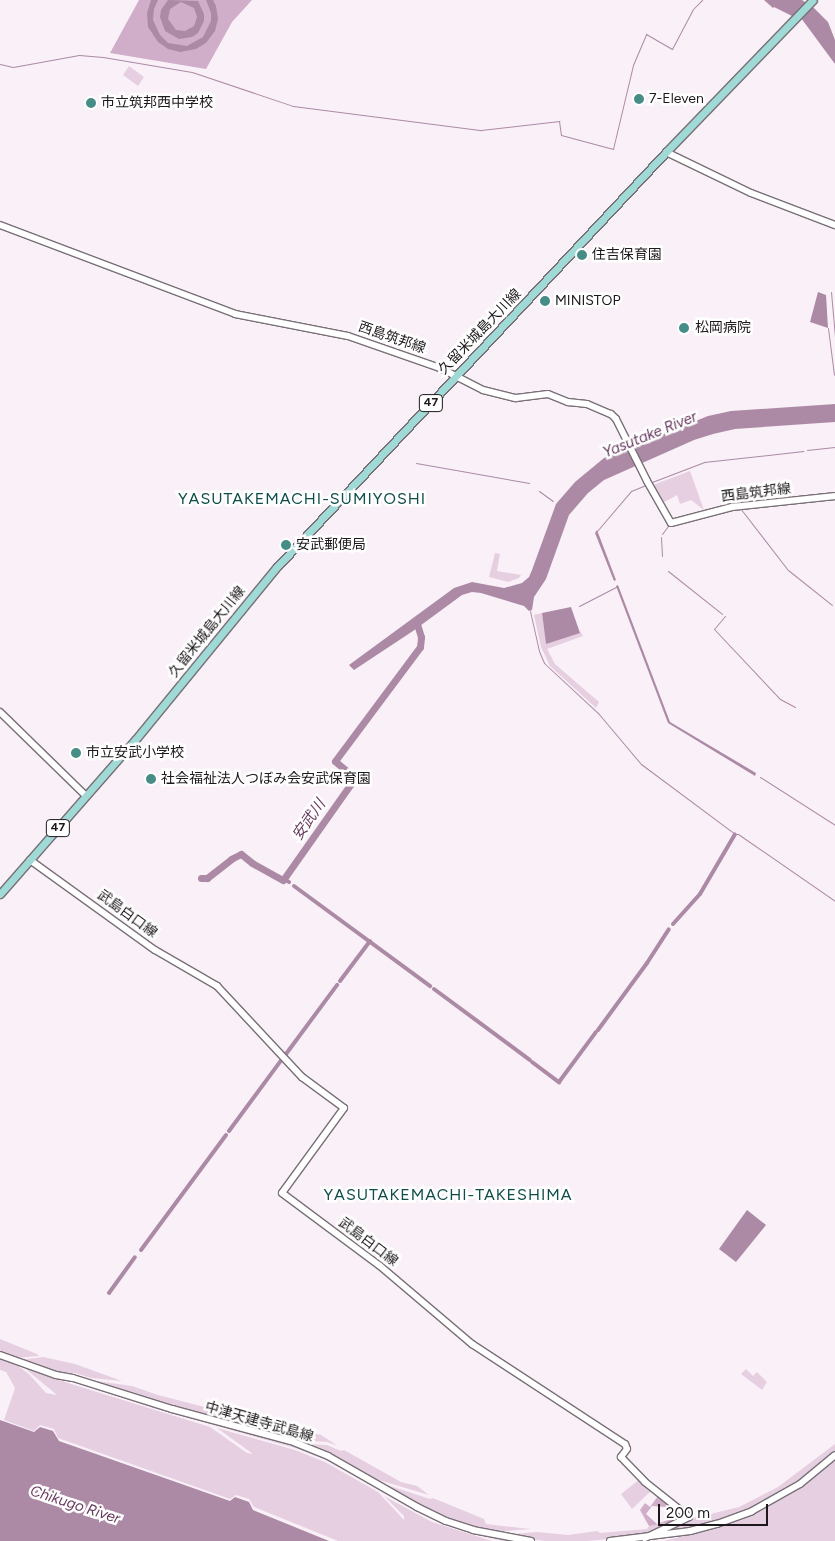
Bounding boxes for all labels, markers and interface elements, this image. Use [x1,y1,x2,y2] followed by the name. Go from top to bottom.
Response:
[649,91,704,107] place label: 7-Eleven
[633,93,645,105] marker: 7-Eleven
[101,95,213,111] place label: 市立筑邦西中学校
[85,97,97,109] marker: 市立筑邦西中学校
[592,247,662,263] place label: 住吉保育園
[576,249,588,261] marker: 住吉保育園
[435,286,525,378] street label: 久留米城島大川線
[555,293,621,309] place label: MINISTOP
[539,295,551,307] marker: MINISTOP
[356,319,428,357] street label: 西島筑邦線
[695,320,751,336] place label: 松岡病院
[677,321,691,335] marker: 松岡病院
[418,393,444,412] road number: 47
[600,408,700,462] water label: Yasutake River
[720,480,792,506] street label: 西島筑邦線
[175,489,429,509] district label: YASUTAKEMACHI-SUMIYOSHI
[296,537,366,553] place label: 安武郵便局
[280,539,292,551] marker: 安武郵便局
[165,583,249,681] street label: 久留米城島大川線
[86,745,184,761] place label: 市立安武小学校
[70,747,82,759] marker: 市立安武小学校
[161,771,371,787] place label: 社会福祉法人つぼみ会安武保育園
[145,773,157,785] marker: 社会福祉法人つぼみ会安武保育園
[289,796,329,844] water label: 安武川
[46,818,70,838] road number: 47
[94,887,160,941] street label: 武島白口線
[321,1185,575,1205] district label: YASUTAKEMACHI-TAKESHIMA
[335,1214,401,1270] street label: 武島白口線
[203,1398,315,1446] street label: 中津天建寺武島線
[28,1482,122,1528] water label: Chikugo River
[660,1494,770,1526] scale bar
[666,1504,710,1522] text: 200 m

